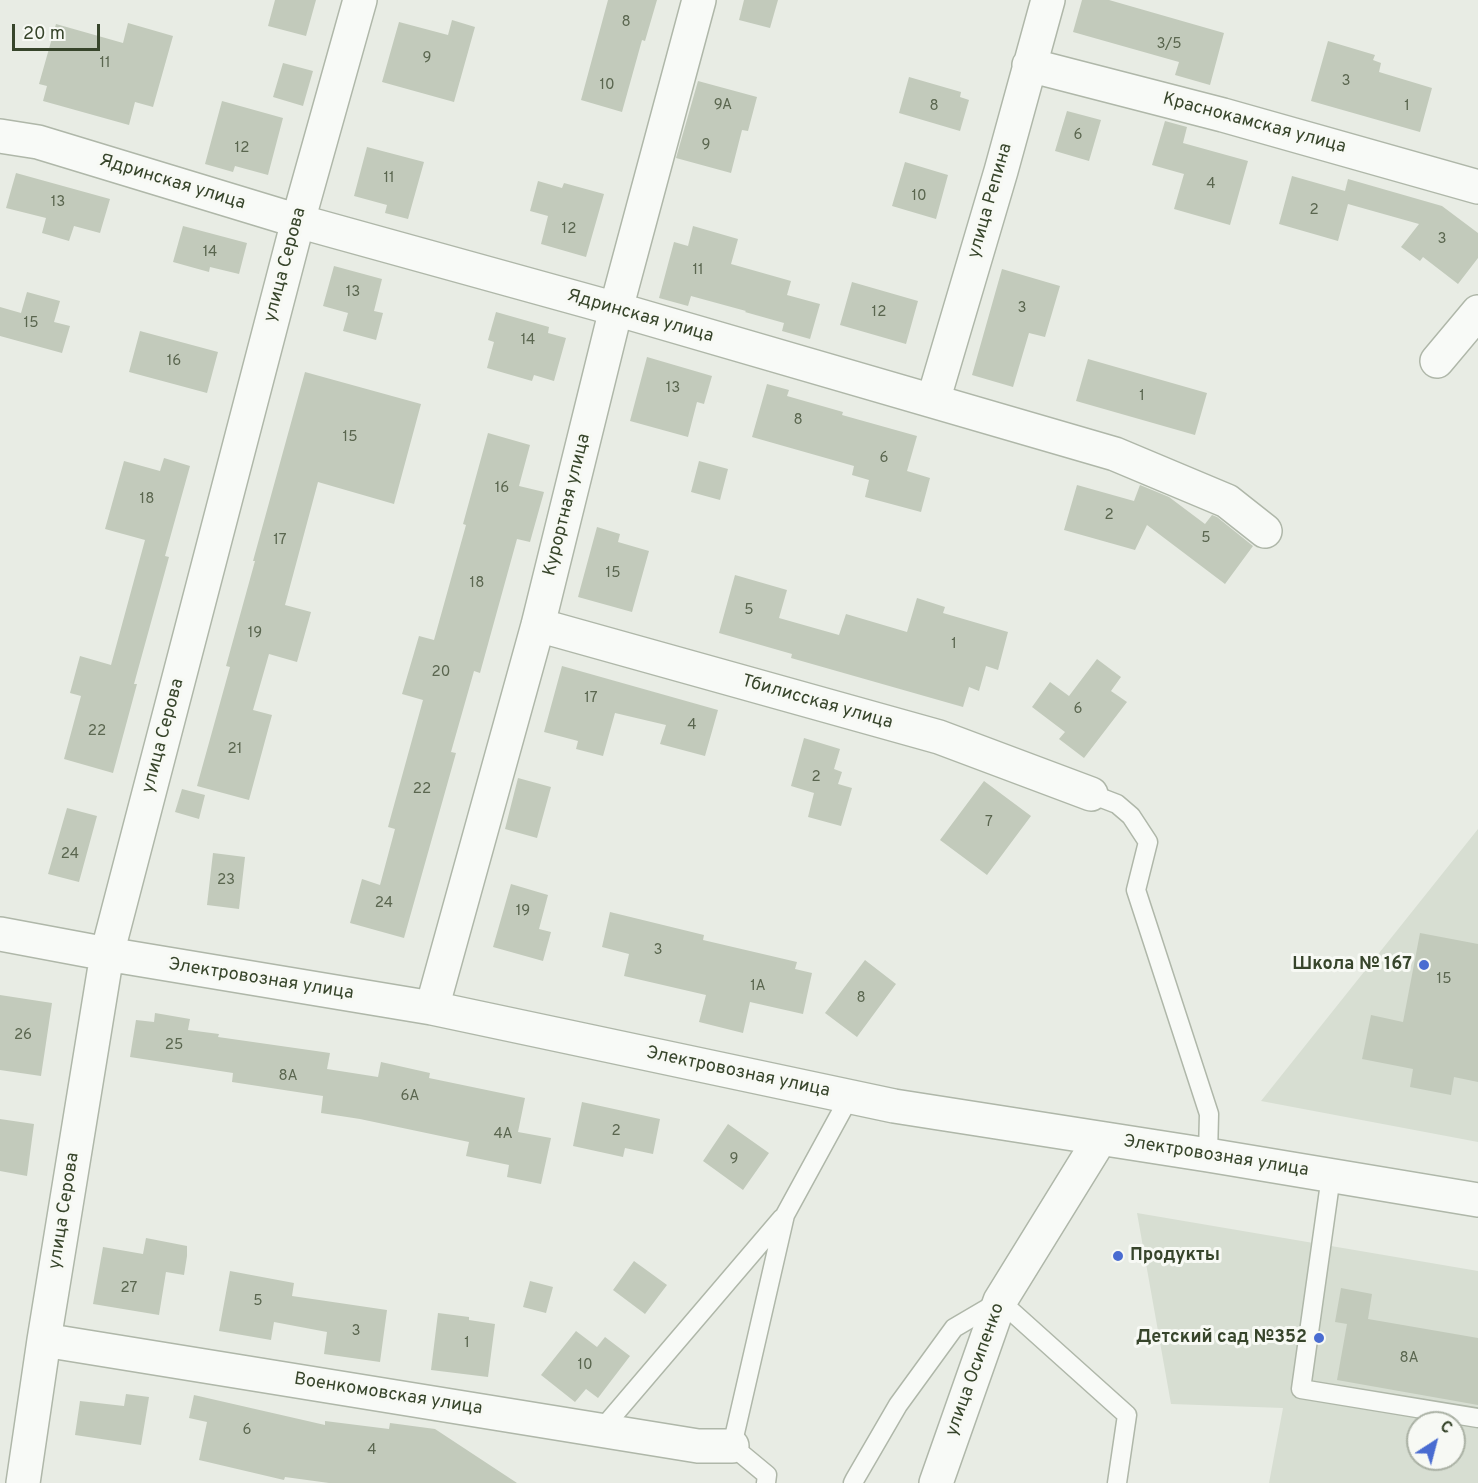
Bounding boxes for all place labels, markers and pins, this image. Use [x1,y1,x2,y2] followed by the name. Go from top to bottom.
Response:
[1292,954,1412,976] place label: Школа № 167
[1417,958,1431,972] marker: Школа № 167
[1130,1245,1220,1267] place label: Продукты
[1111,1249,1125,1263] marker: Продукты
[1136,1327,1307,1349] place label: Детский сад №352
[1312,1331,1326,1345] marker: Детский сад №352

